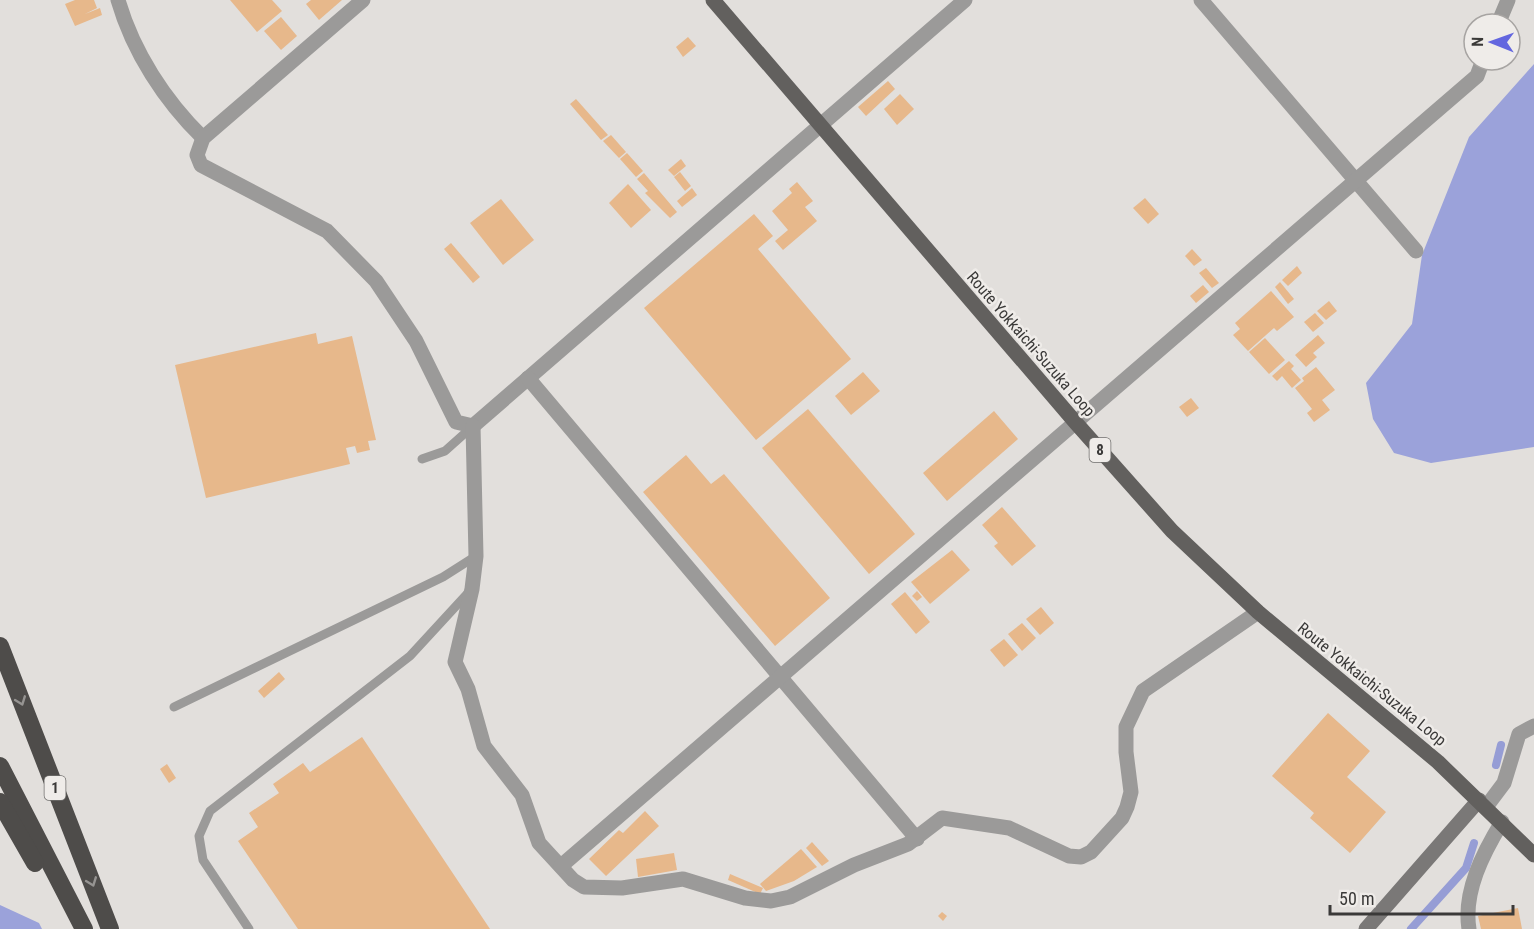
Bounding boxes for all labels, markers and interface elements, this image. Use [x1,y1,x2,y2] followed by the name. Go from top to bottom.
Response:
[1462,12,1522,72] north arrow
[1468,37,1487,47] text: N
[963,268,1099,420] street label: Route Yokkaichi-Suzuka Loop
[1090,438,1110,462] road number: 8
[1294,618,1450,750] street label: Route Yokkaichi-Suzuka Loop
[14,695,26,706] one-way arrow
[44,776,66,800] road number: 1
[85,876,97,887] one-way arrow
[1330,878,1513,916] scale bar
[1339,888,1374,909] text: 50 m

